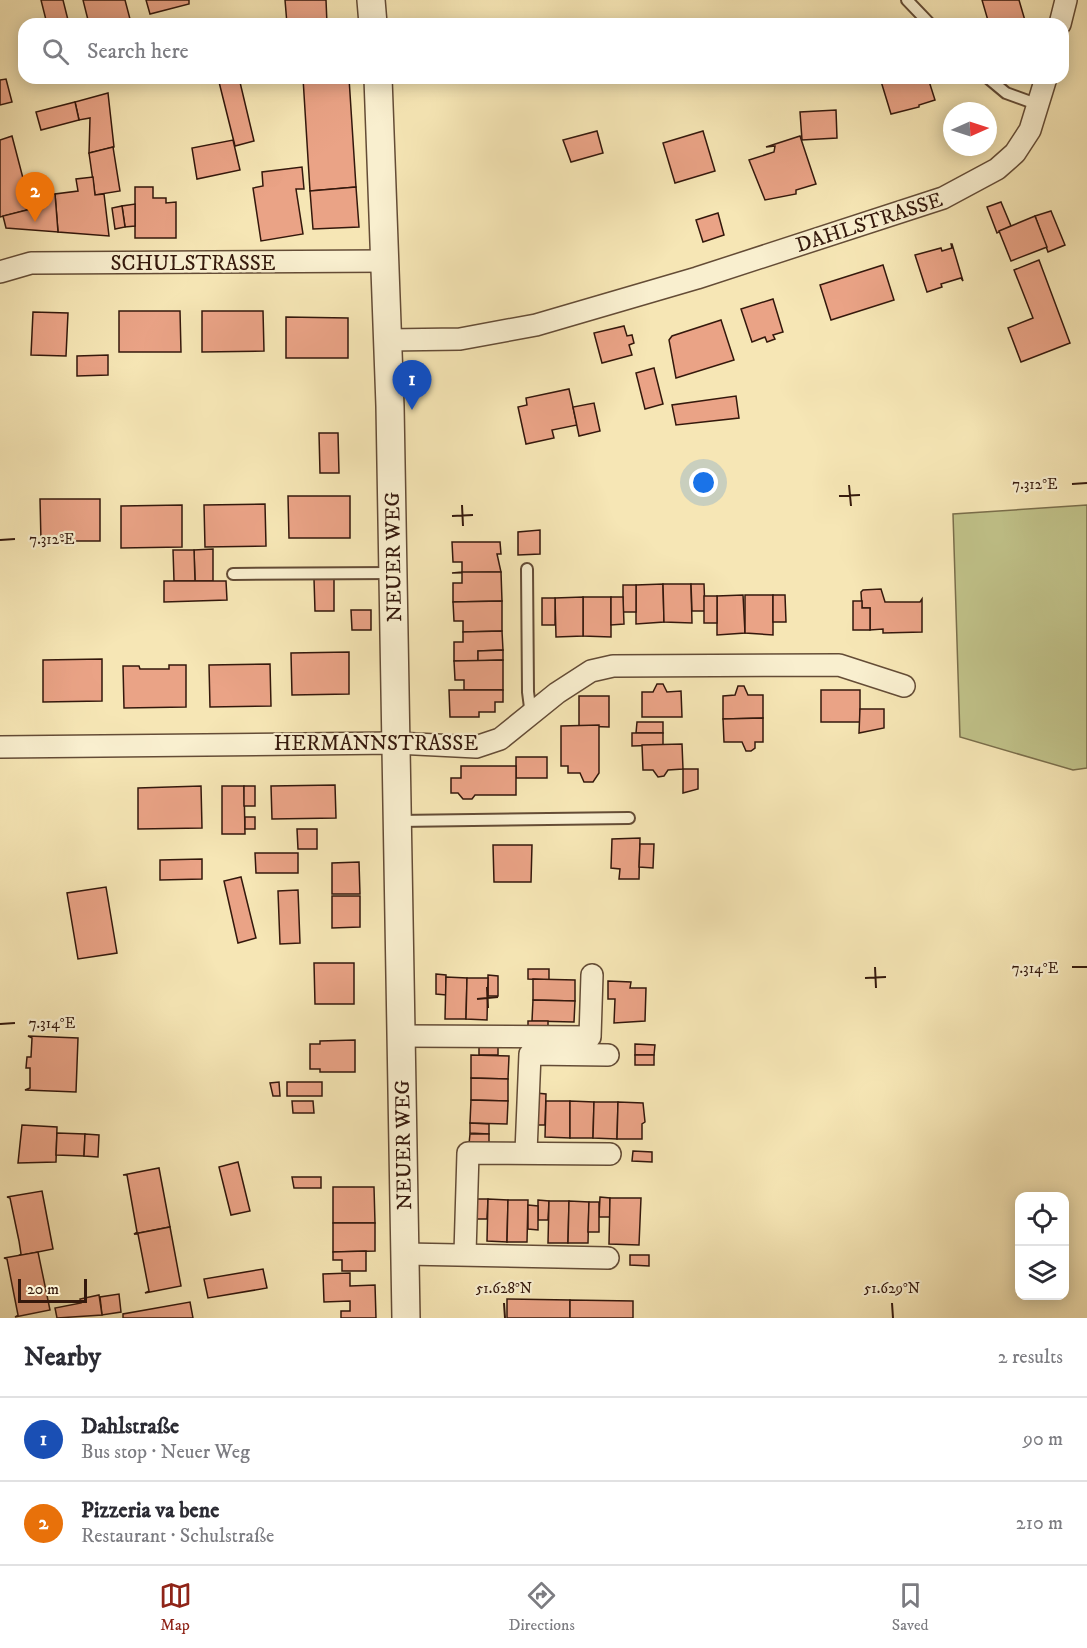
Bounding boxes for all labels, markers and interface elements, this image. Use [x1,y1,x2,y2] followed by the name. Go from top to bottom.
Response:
[18,18,1069,84] search box
[39,35,72,68] icon: search
[87,38,189,65] text: Search here
[943,102,997,156] north arrow
[15,172,54,222] pin: 2
[793,187,946,259] street label: DAHLSTRASSE
[110,251,276,277] street label: SCHULSTRASSE
[392,360,432,410] pin: 1
[689,468,718,497] your location
[1012,475,1058,494] text: 7.312°E
[380,491,408,622] street label: NEUER WEG
[29,530,75,549] text: 7.312°E
[274,731,478,757] street label: HERMANNSTRASSE
[1012,959,1059,978] text: 7.314°E
[29,1014,76,1033] text: 7.314°E
[390,1079,418,1210] street label: NEUER WEG
[1015,1192,1069,1300] map controls
[1015,1192,1069,1246] button: locate
[1015,1246,1069,1300] button: layers
[18,1276,87,1304] scale bar
[27,1279,59,1299] text: 20 m
[476,1279,532,1298] text: 51.628°N
[864,1279,920,1298] text: 51.629°N
[24,1341,101,1374] text: Nearby
[998,1345,1063,1370] text: 2 results
[81,1413,179,1440] text: Dahlstraße
[40,1427,47,1452] text: 1
[1023,1427,1063,1452] text: 90 m
[81,1440,250,1465] text: Bus stop · Neuer Weg
[81,1497,219,1524] text: Pizzeria va bene
[39,1511,48,1536] text: 2
[1016,1511,1063,1536] text: 210 m
[81,1524,274,1549] text: Restaurant · Schulstraße
[159,1579,192,1635] tab: Map
[509,1579,575,1635] tab: Directions
[892,1579,929,1635] tab: Saved

